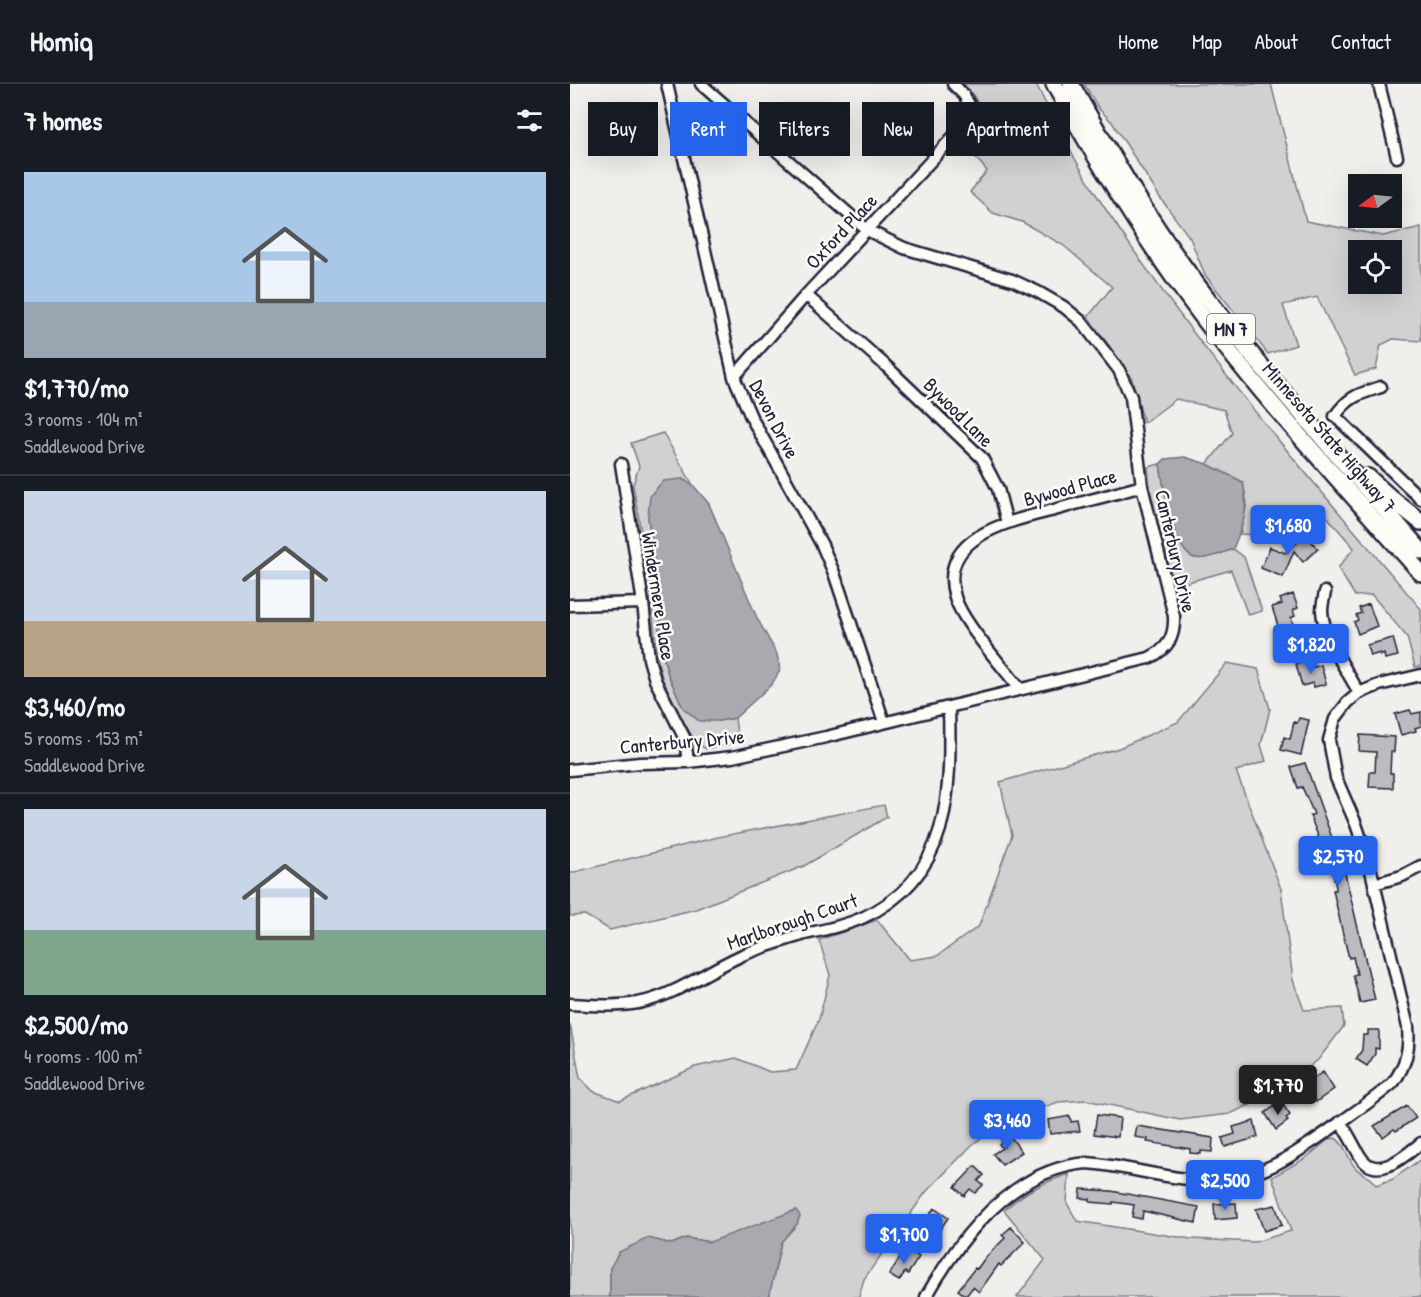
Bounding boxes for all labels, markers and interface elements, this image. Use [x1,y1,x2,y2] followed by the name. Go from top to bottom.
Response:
[30,22,93,60] text: Homiq
[1118,27,1159,56] text: Home
[1192,27,1222,56] text: Map
[1255,27,1298,56] text: About
[1331,27,1391,56] text: Contact
[588,102,658,156] chip: Buy
[670,102,747,156] chip: Rent
[759,102,850,156] chip: Filters
[862,102,934,156] chip: New
[946,102,1070,156] chip: Apartment
[24,103,102,138] text: 7 homes
[513,104,546,137] icon: filters
[1348,174,1402,228] north arrow
[1348,174,1402,294] map controls
[799,187,883,275] street label: Oxford Place
[231,211,339,319] icon: home
[1348,240,1402,294] button: locate
[1207,314,1255,344] road number: MN 7
[1257,356,1403,518] street label: Minnesota State Highway 7
[24,370,128,405] text: $1,770/mo
[918,371,1000,453] street label: Bywood Lane
[744,375,806,463] street label: Devon Drive
[24,405,142,432] text: 3 rooms · 104 m²
[24,432,145,459] text: Saddlewood Drive
[1021,462,1119,512] street label: Bywood Place
[1149,487,1203,615] street label: Canterbury Drive
[1239,505,1337,556] pin: $1,680
[1264,511,1312,538] text: $1,680
[231,530,339,638] icon: home
[636,530,682,662] street label: Windermere Place
[1262,624,1360,675] pin: $1,820
[1287,630,1335,657] text: $1,820
[24,689,125,724] text: $3,460/mo
[619,722,745,760] street label: Canterbury Drive
[24,724,143,751] text: 5 rooms · 153 m²
[24,751,145,778] text: Saddlewood Drive
[1289,836,1387,887] pin: $2,570
[1313,842,1363,869] text: $2,570
[231,848,339,956] icon: home
[723,886,862,956] street label: Marlborough Court
[24,1007,128,1042] text: $2,500/mo
[24,1042,142,1069] text: 4 rooms · 100 m²
[1229,1065,1327,1116] pin: $1,770
[24,1069,145,1096] text: Saddlewood Drive
[1253,1071,1303,1098] text: $1,770
[958,1100,1056,1151] pin: $3,460
[983,1106,1031,1133] text: $3,460
[1176,1160,1274,1211] pin: $2,500
[1200,1166,1250,1193] text: $2,500
[855,1214,953,1265] pin: $1,700
[879,1220,929,1247] text: $1,700

